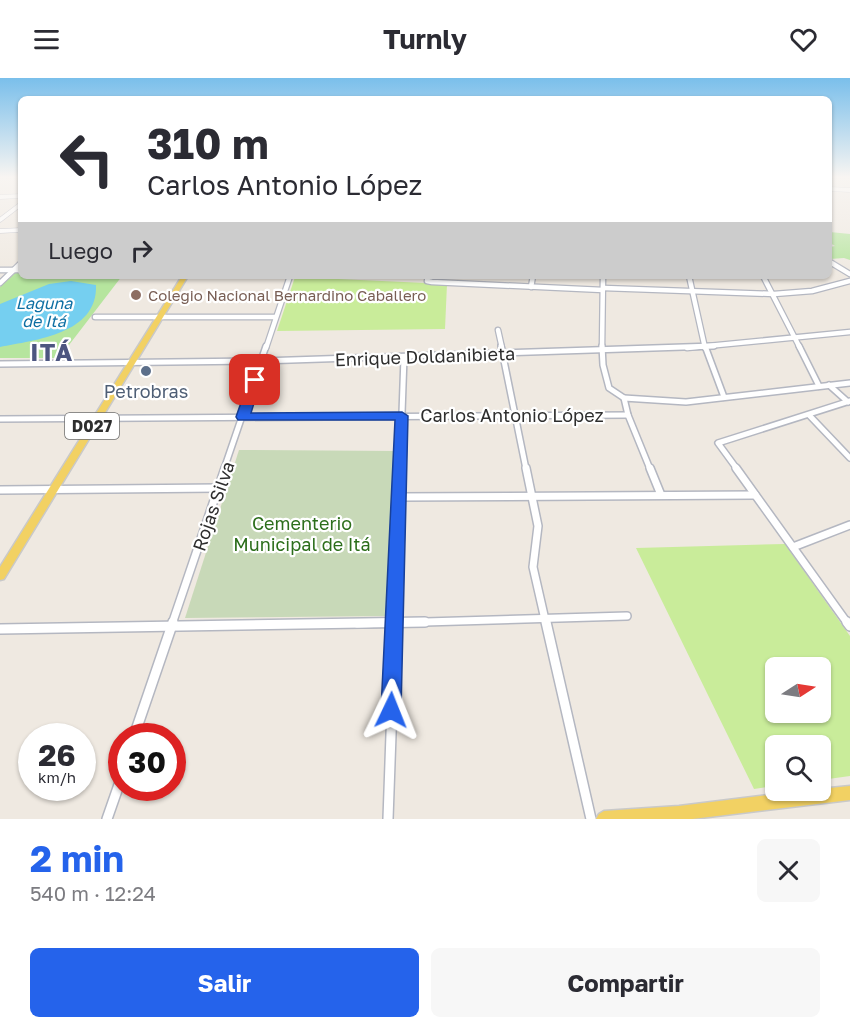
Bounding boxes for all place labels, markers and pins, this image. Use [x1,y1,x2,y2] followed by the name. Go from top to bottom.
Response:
[148,286,426,304] place label: Colegio Nacional Bernardino Caballero
[129,288,143,302] marker: Colegio Nacional Bernardino Caballero
[229,354,280,405] pin
[139,364,153,378] marker: Petrobras
[104,380,188,402] place label: Petrobras

